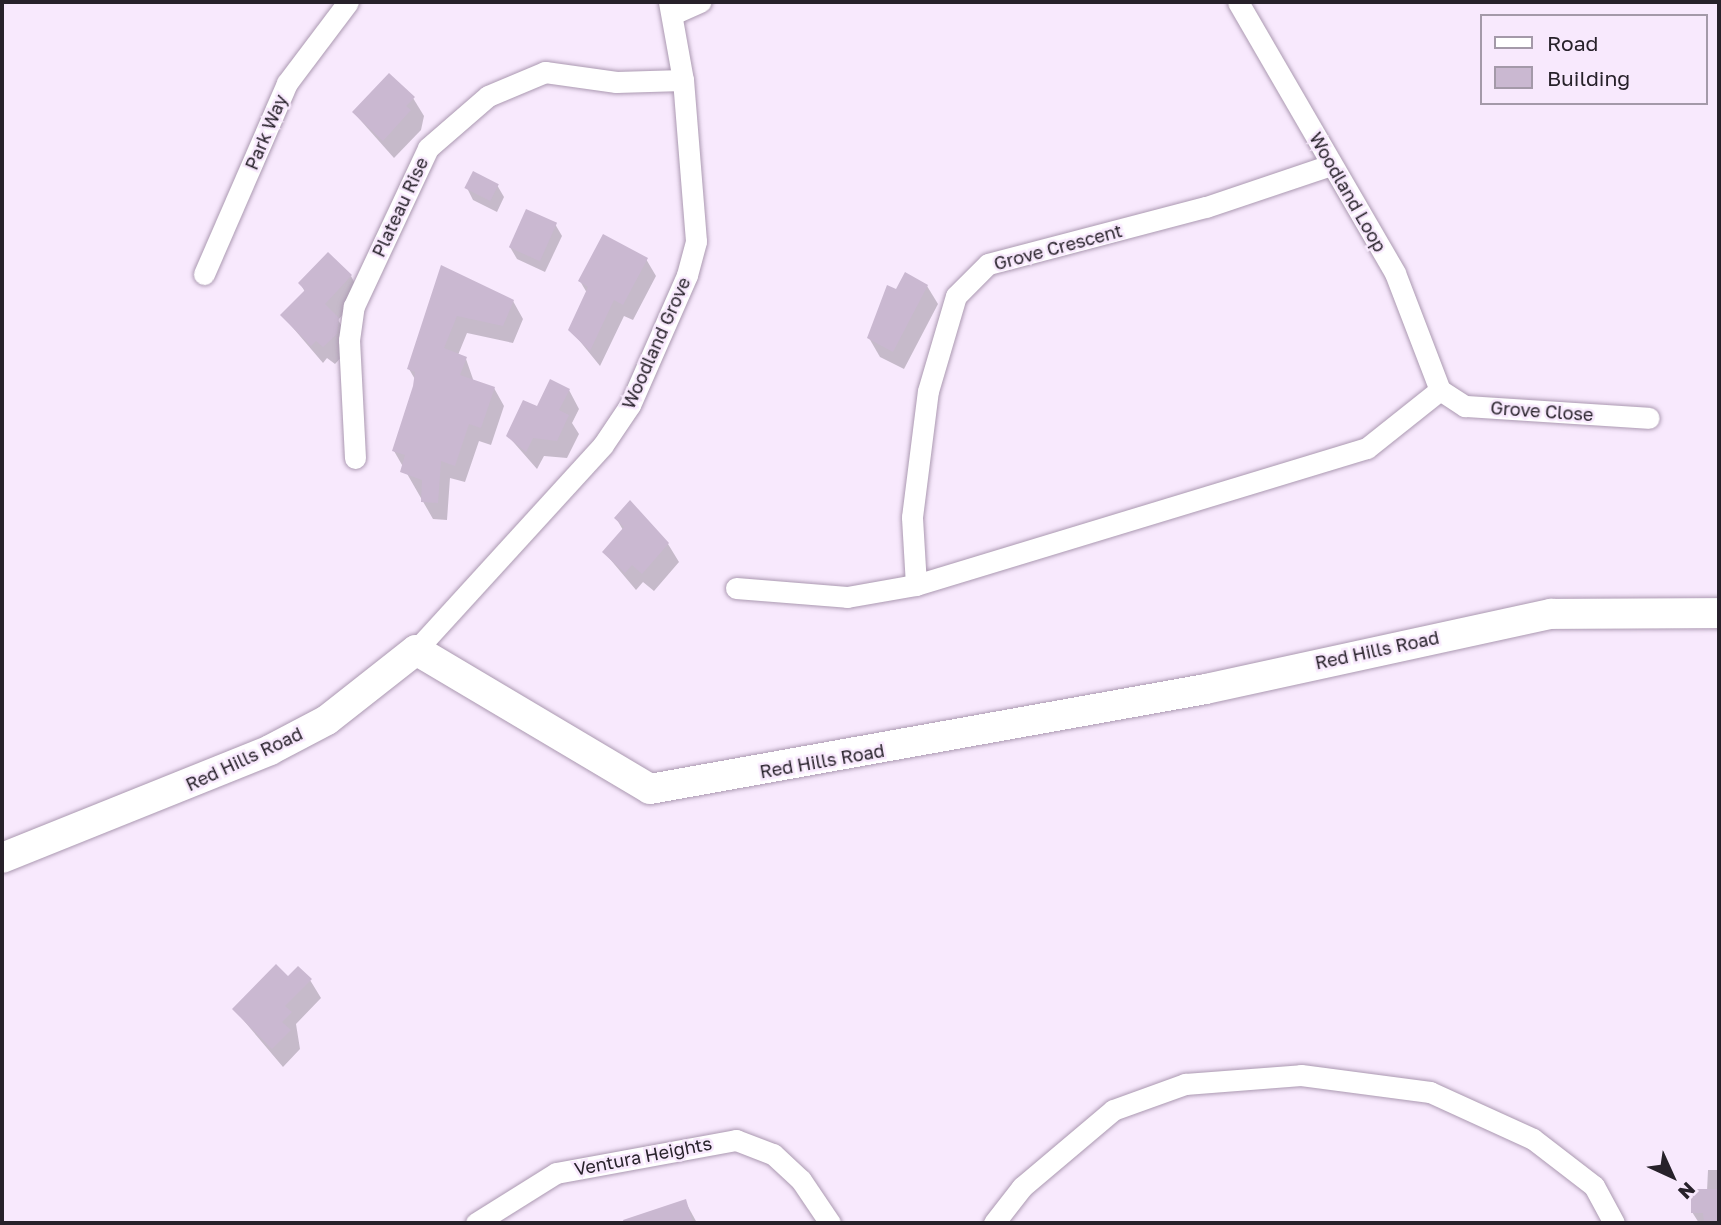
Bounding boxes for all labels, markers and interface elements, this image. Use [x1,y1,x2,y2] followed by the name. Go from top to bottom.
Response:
[1480,14,1707,105] legend
[1547,30,1598,56] text: Road
[1547,65,1630,91] text: Building
[240,91,292,173] street label: Park Way
[1305,128,1391,256] street label: Woodland Loop
[367,154,433,260] street label: Plateau Rise
[991,219,1125,275] street label: Grove Crescent
[617,274,695,412] street label: Woodland Grove
[1490,397,1594,425] street label: Grove Close
[1313,626,1441,674] street label: Red Hills Road
[182,723,306,795] street label: Red Hills Road
[758,739,886,783] street label: Red Hills Road
[572,1132,714,1180] street label: Ventura Heights
[1637,1141,1707,1211] north arrow
[1674,1178,1700,1204] text: N

